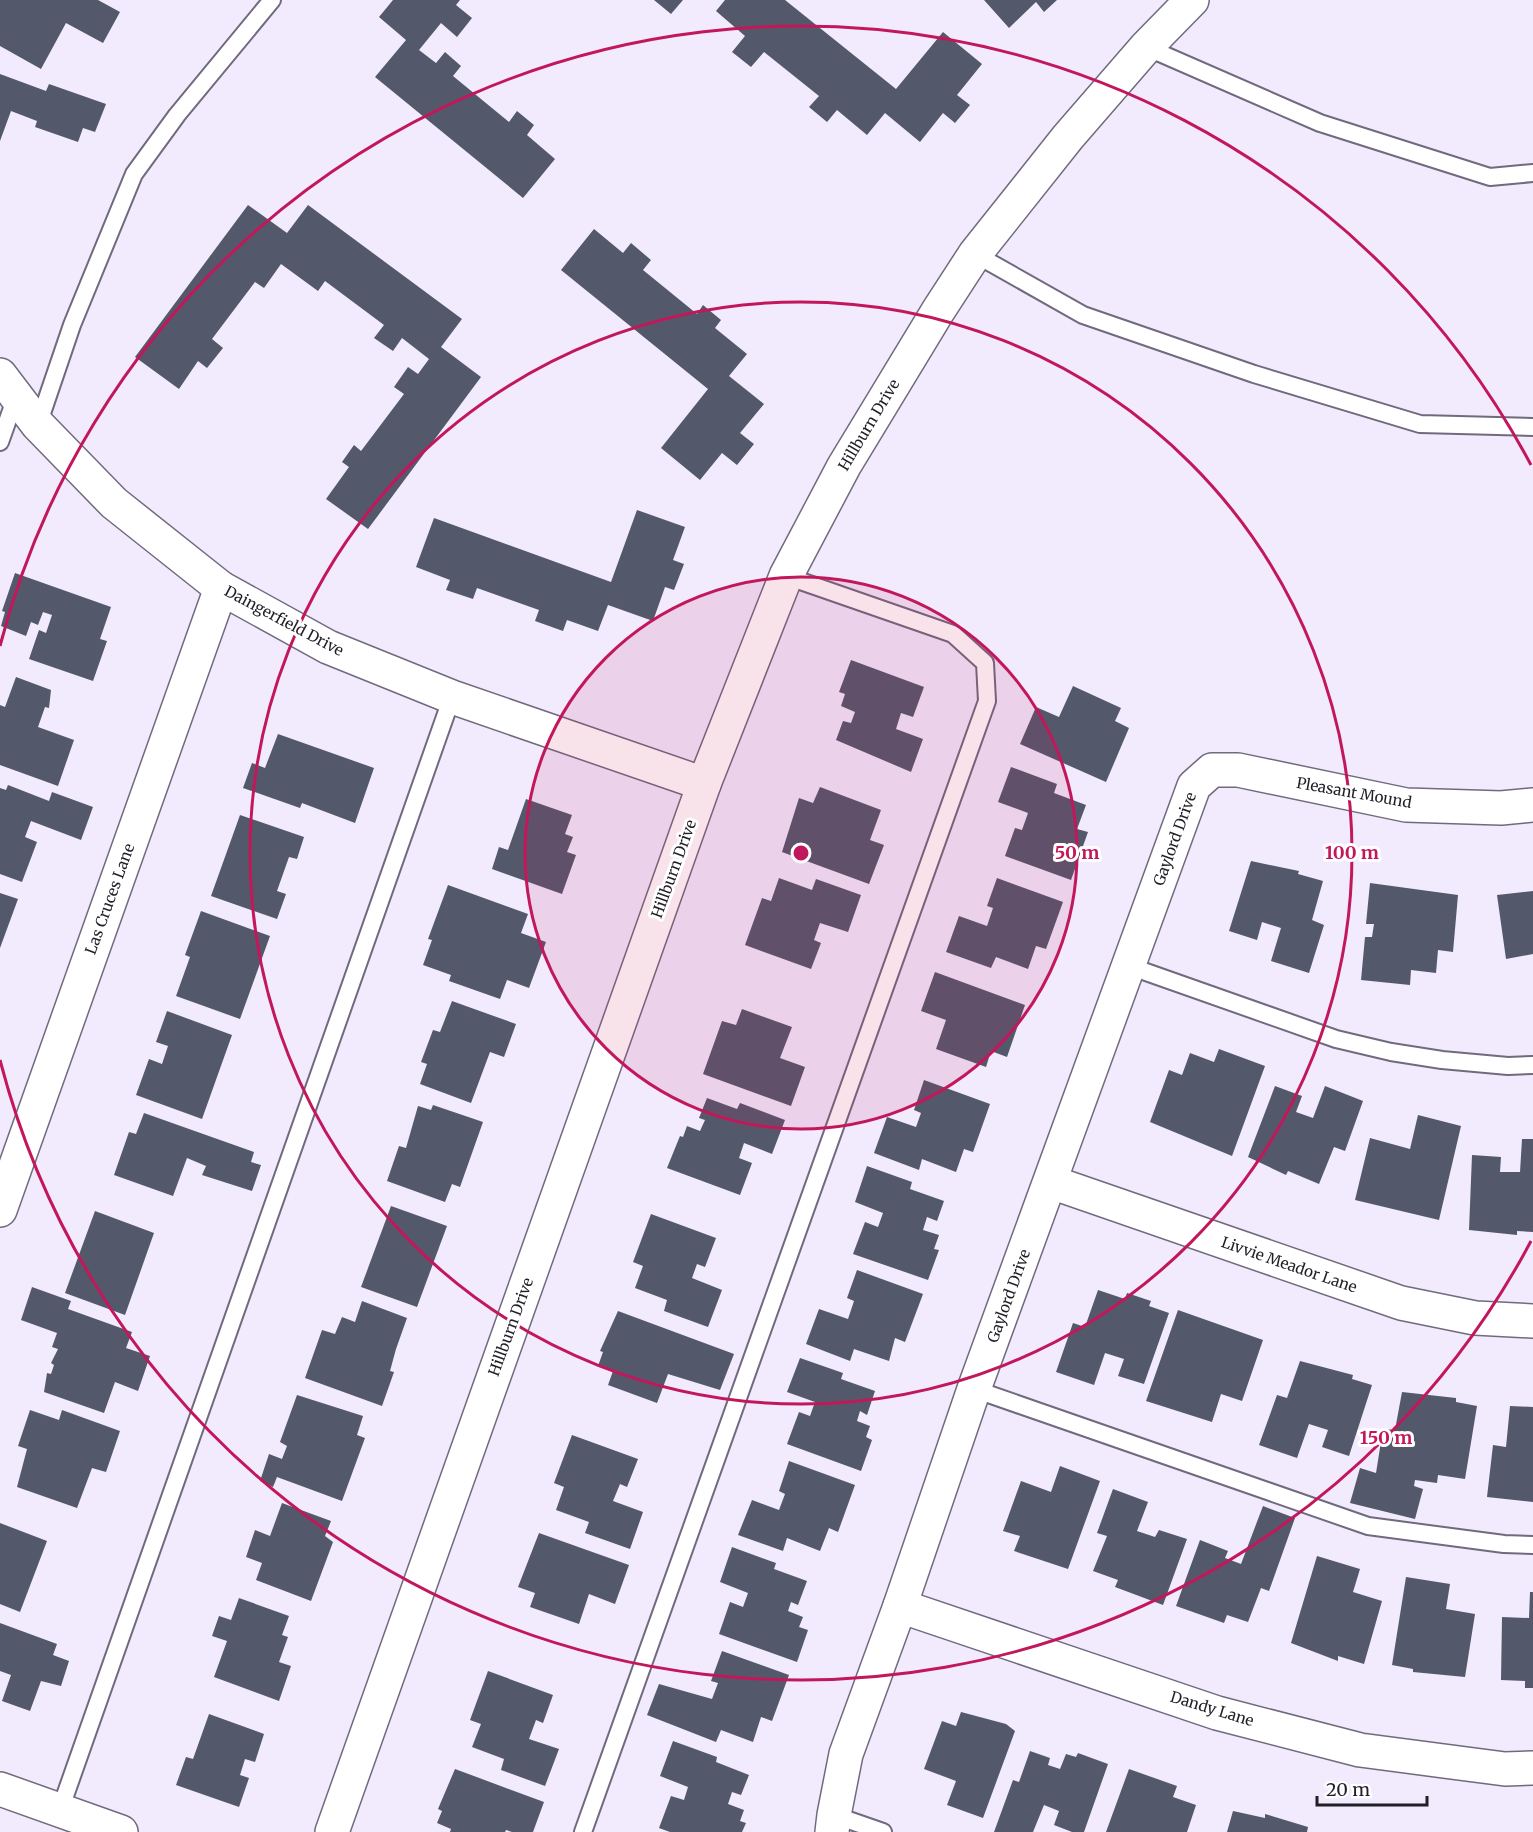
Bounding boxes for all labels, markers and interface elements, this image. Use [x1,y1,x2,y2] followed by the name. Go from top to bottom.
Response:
[834,375,903,474] street label: Hillburn Drive
[221,581,347,660] street label: Daingerfield Drive
[1295,773,1413,812] street label: Pleasant Mound
[1149,789,1200,888] street label: Gaylord Drive
[647,817,700,921] street label: Hillburn Drive
[81,841,138,957] street label: Las Cruces Lane
[1055,841,1099,864] text: 50 m
[1325,841,1379,864] text: 100 m
[791,843,811,863] centre of rings
[1219,1232,1360,1297] street label: Livvie Meador Lane
[983,1246,1034,1345] street label: Gaylord Drive
[484,1275,537,1379] street label: Hillburn Drive
[1360,1426,1412,1449] text: 150 m
[1168,1687,1256,1730] street label: Dandy Lane
[1317,1769,1426,1807] scale bar
[1326,1778,1370,1801] text: 20 m

